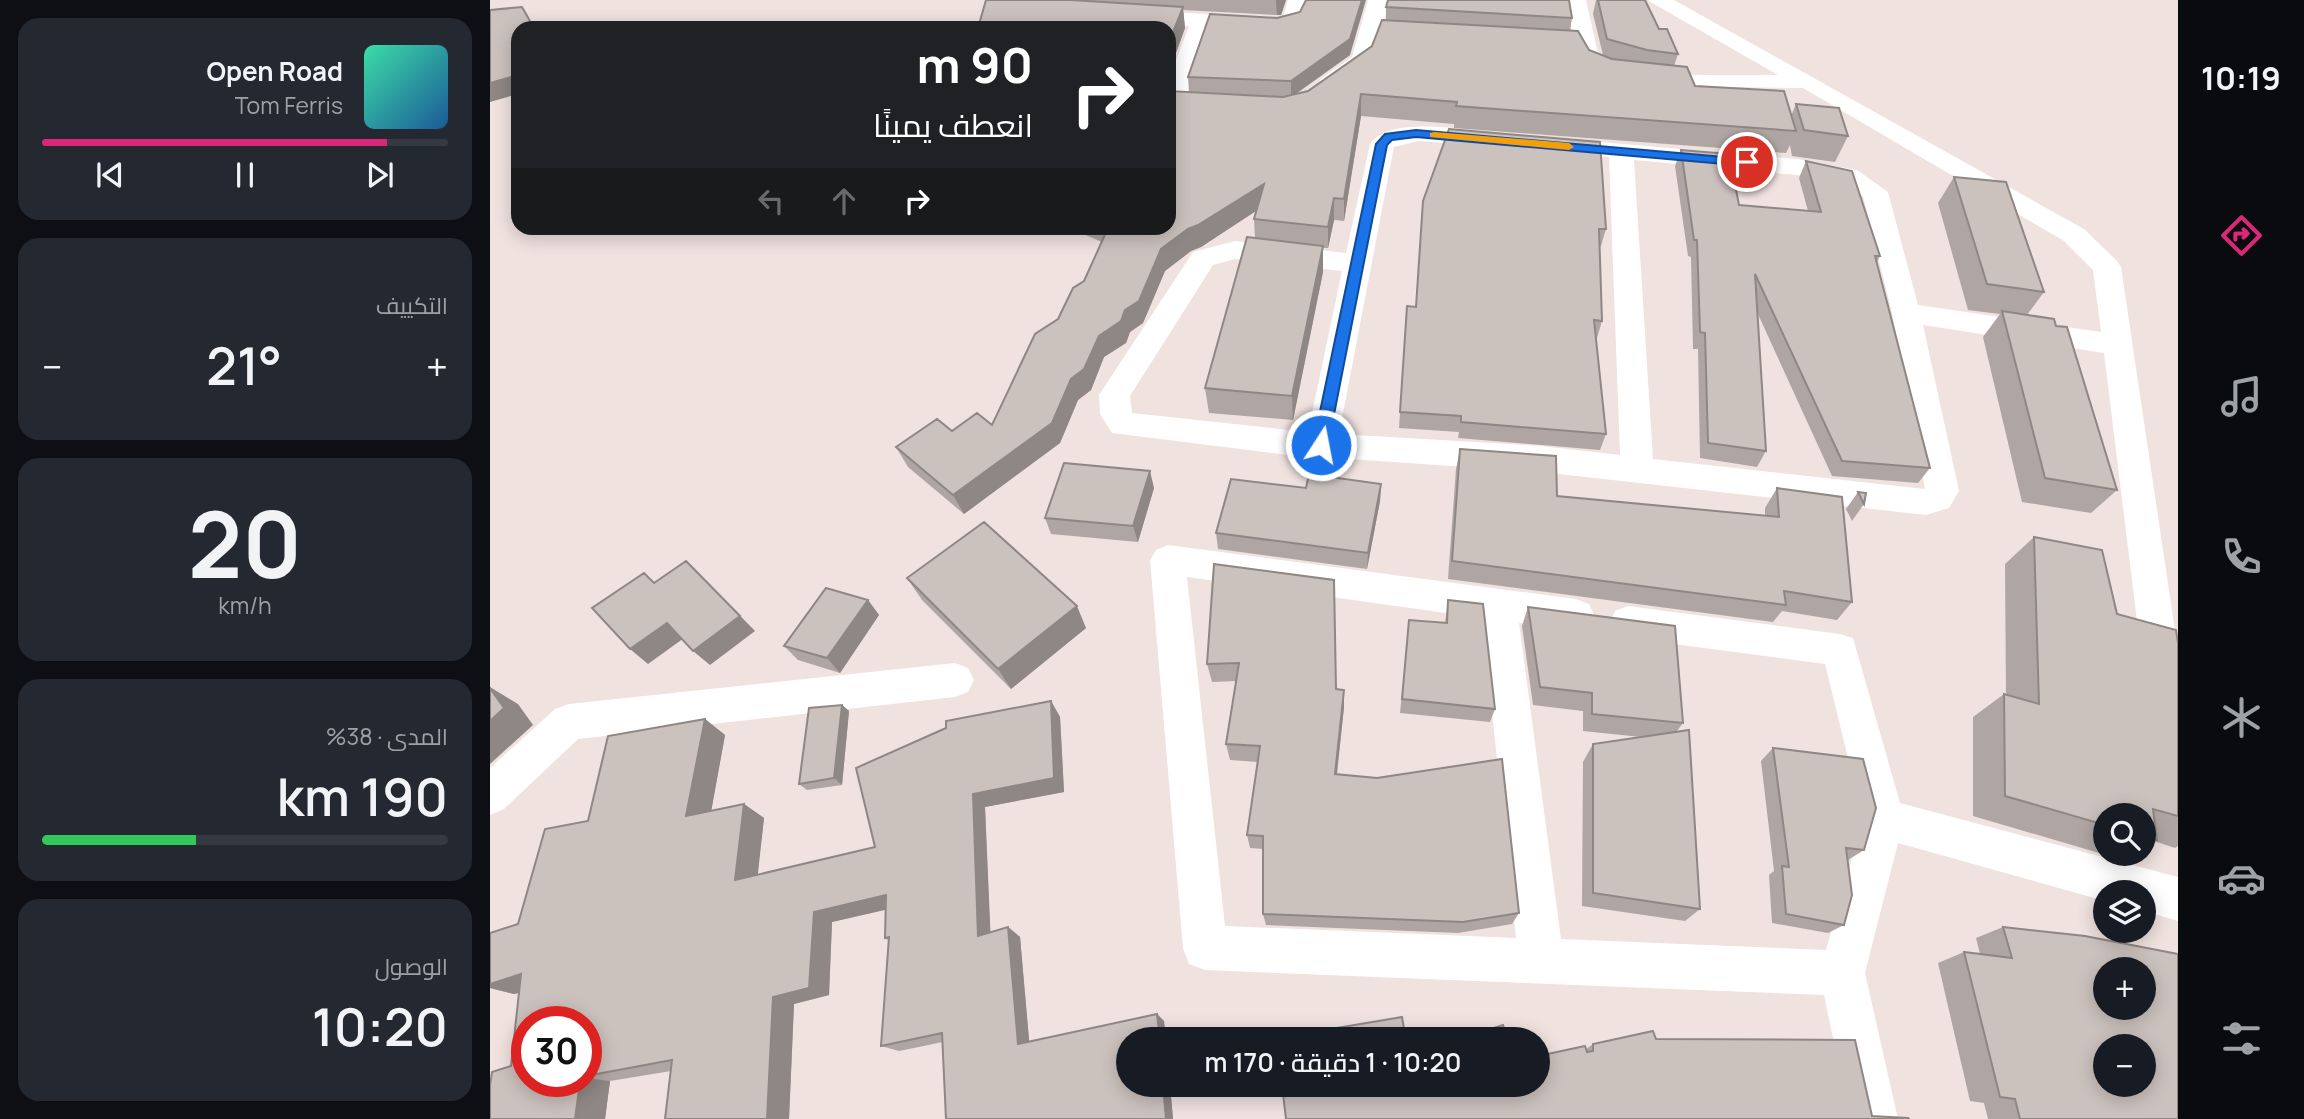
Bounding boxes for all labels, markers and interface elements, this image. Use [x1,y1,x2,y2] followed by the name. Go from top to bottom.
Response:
[916,31,1033,98] text: 90 m
[1057,49,1148,140] icon: right
[207,53,343,89] text: Open Road
[2201,56,2281,100] text: 10:19
[235,89,343,121] text: Tom Ferris
[873,103,1033,147] text: انعطف يمينًا
[1717,132,1777,192] pin
[1728,143,1766,181] icon: arrive
[91,156,129,194] icon: previous
[226,156,264,194] icon: pause
[361,156,399,194] icon: next
[752,182,790,220] icon: left
[825,182,863,220] icon: ahead
[898,182,936,220] icon: right
[2217,211,2266,260] icon: directions
[376,289,448,321] text: التكييف
[206,330,282,401] text: 21°
[42,340,63,392] text: −
[426,340,448,392] text: +
[2217,372,2266,421] icon: music
[1284,408,1358,482] position arrow
[188,481,302,605] text: 20
[2217,532,2266,581] icon: phone
[218,589,272,621] text: km/h
[2217,693,2266,742] icon: climate
[326,720,448,752] text: المدى · 38%
[277,761,448,832] text: 190 km
[2093,803,2156,1097] map controls
[2093,803,2156,866] button: search
[2217,854,2266,903] icon: car
[2093,880,2156,943] button: layers
[375,950,448,982] text: الوصول
[2093,957,2156,1020] button: +
[312,991,448,1062] text: 10:20
[511,1006,602,1097] speed limit sign: 30
[2217,1014,2266,1063] icon: filters
[2093,1034,2156,1097] button: −
[1205,1044,1461,1080] text: 10:20 · 1 دقيقة · 170 m

